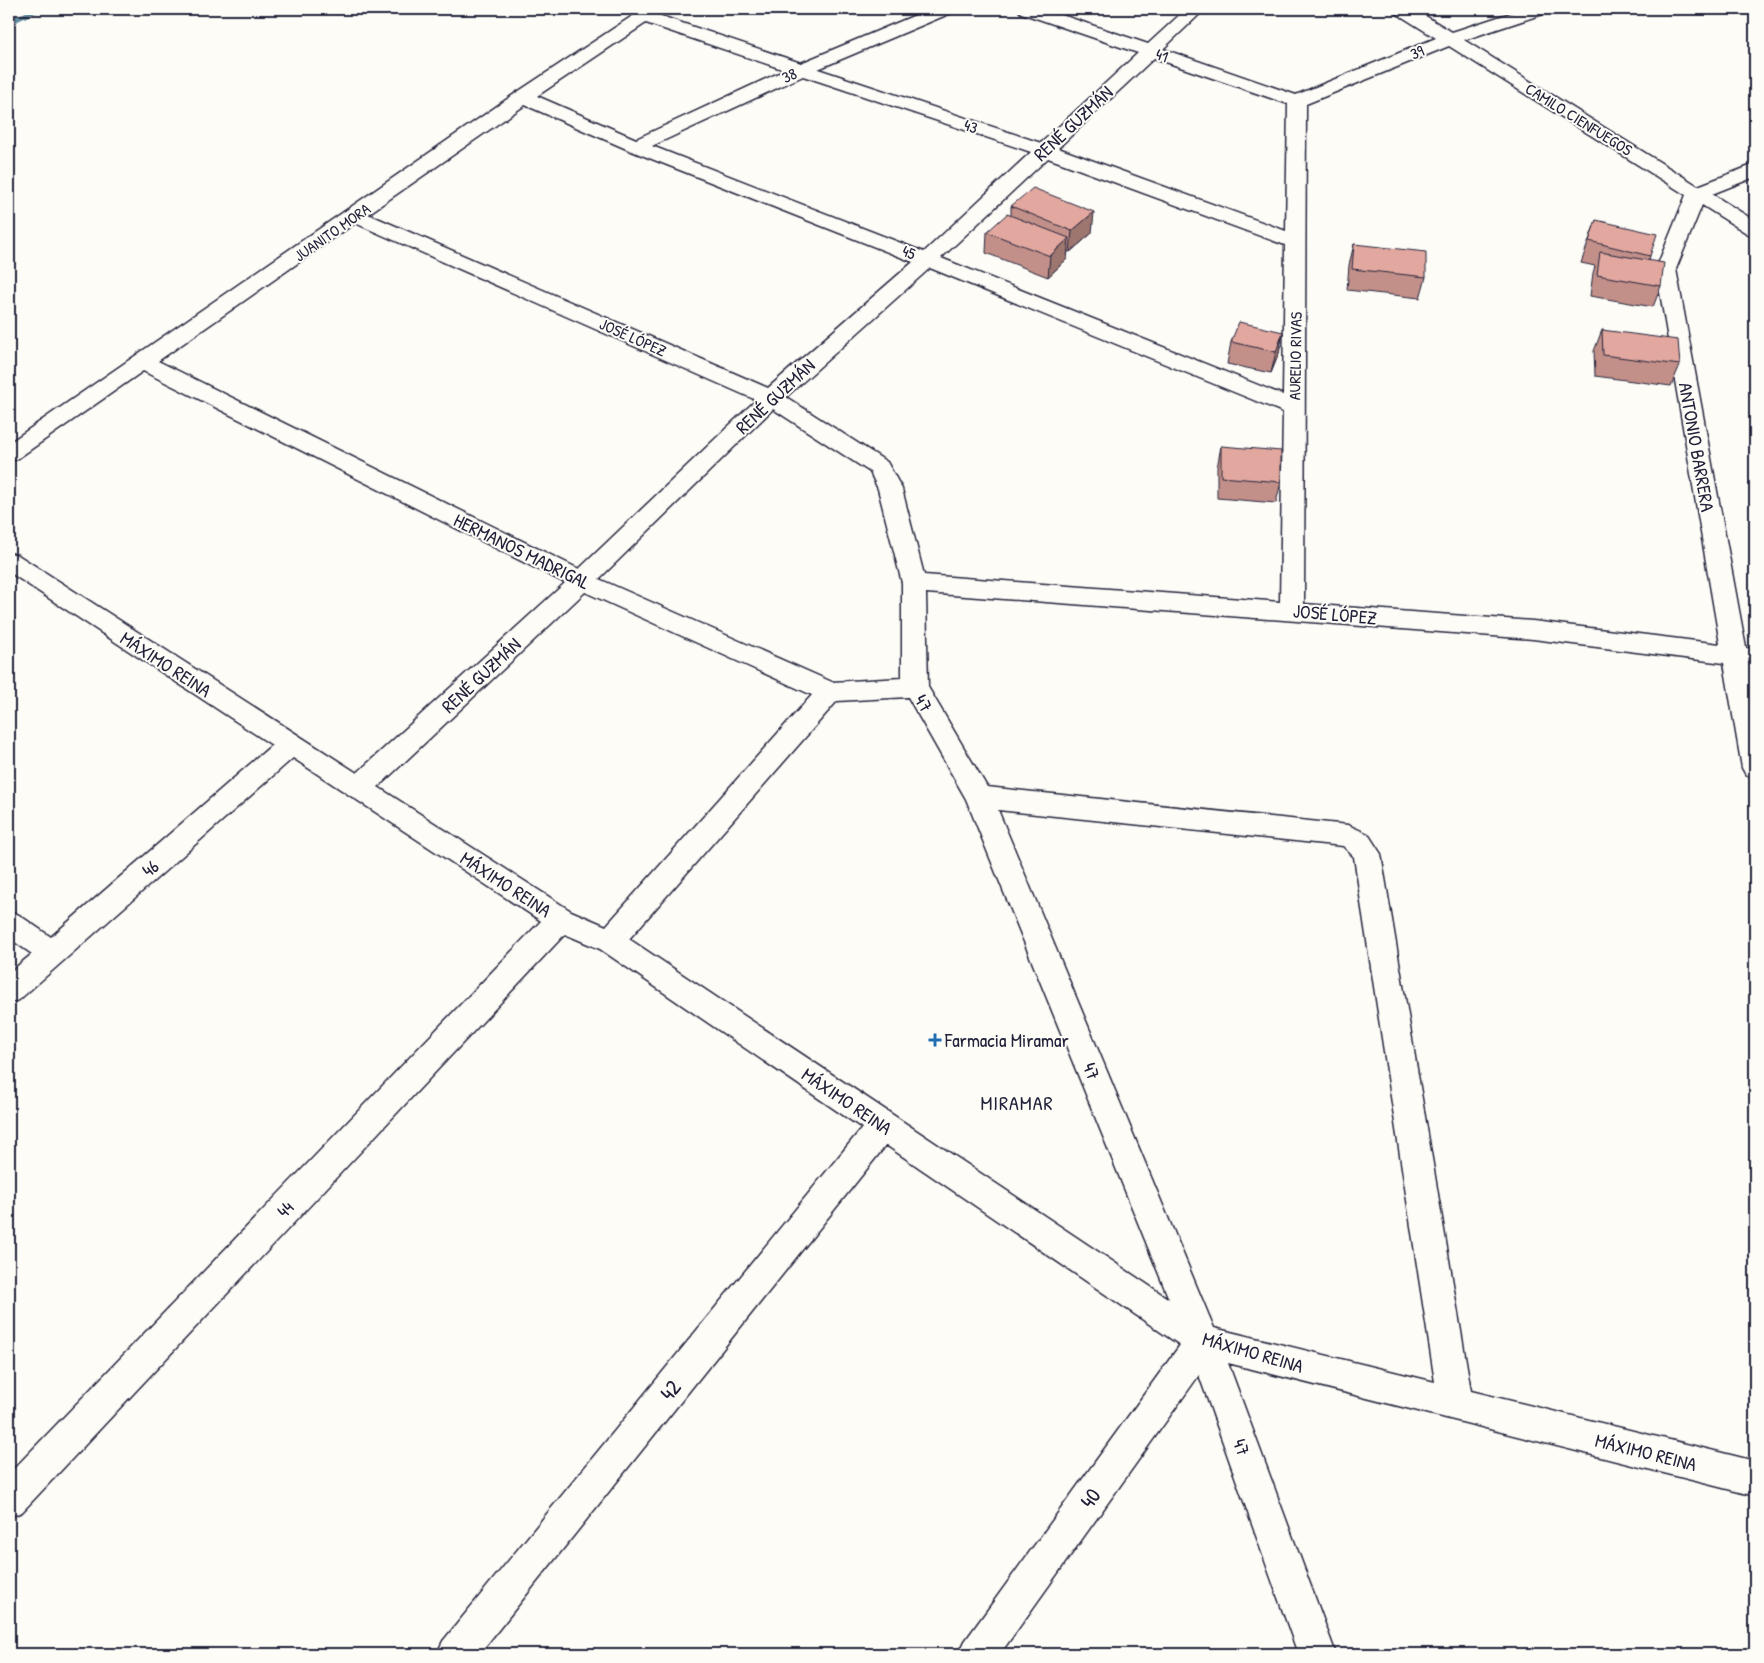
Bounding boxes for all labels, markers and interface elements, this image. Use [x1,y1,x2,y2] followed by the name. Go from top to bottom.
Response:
[1407,39,1427,65] street label: 39
[1153,43,1171,67] street label: 41
[778,62,800,88] street label: 38
[1521,77,1637,161] street label: CAMILO CIENFUEGOS
[1028,79,1118,167] street label: RENÉ GUZMÁN
[961,113,981,139] street label: 43
[290,198,375,266] street label: JUANITO MORA
[899,239,919,265] street label: 45
[1283,311,1307,400] street label: AURELIO RIVAS
[596,313,670,361] street label: JOSÉ LÓPEZ
[730,352,820,440] street label: RENÉ GUZMÁN
[1673,380,1721,514] street label: ANTONIO BARRERA
[450,507,594,595] street label: HERMANOS MADRIGAL
[1292,597,1378,631] street label: JOSÉ LÓPEZ
[115,625,217,703] street label: MÁXIMO REINA
[436,631,526,719] street label: RENÉ GUZMÁN
[909,689,939,717] street label: 47
[455,845,557,923] street label: MÁXIMO REINA
[136,853,164,883] street label: 46
[944,1027,1069,1053] place label: Farmacia Miramar
[929,1034,941,1046] marker: Farmacia Miramar
[1077,1058,1107,1084] street label: 47
[797,1061,897,1141] street label: MÁXIMO REINA
[980,1089,1054,1116] district label: MIRAMAR
[271,1195,299,1223] street label: 44
[1200,1325,1306,1379] street label: MÁXIMO REINA
[653,1373,688,1407] street label: 42
[1593,1427,1699,1477] street label: MÁXIMO REINA
[1227,1435,1257,1459] street label: 47
[1073,1482,1108,1514] street label: 40

